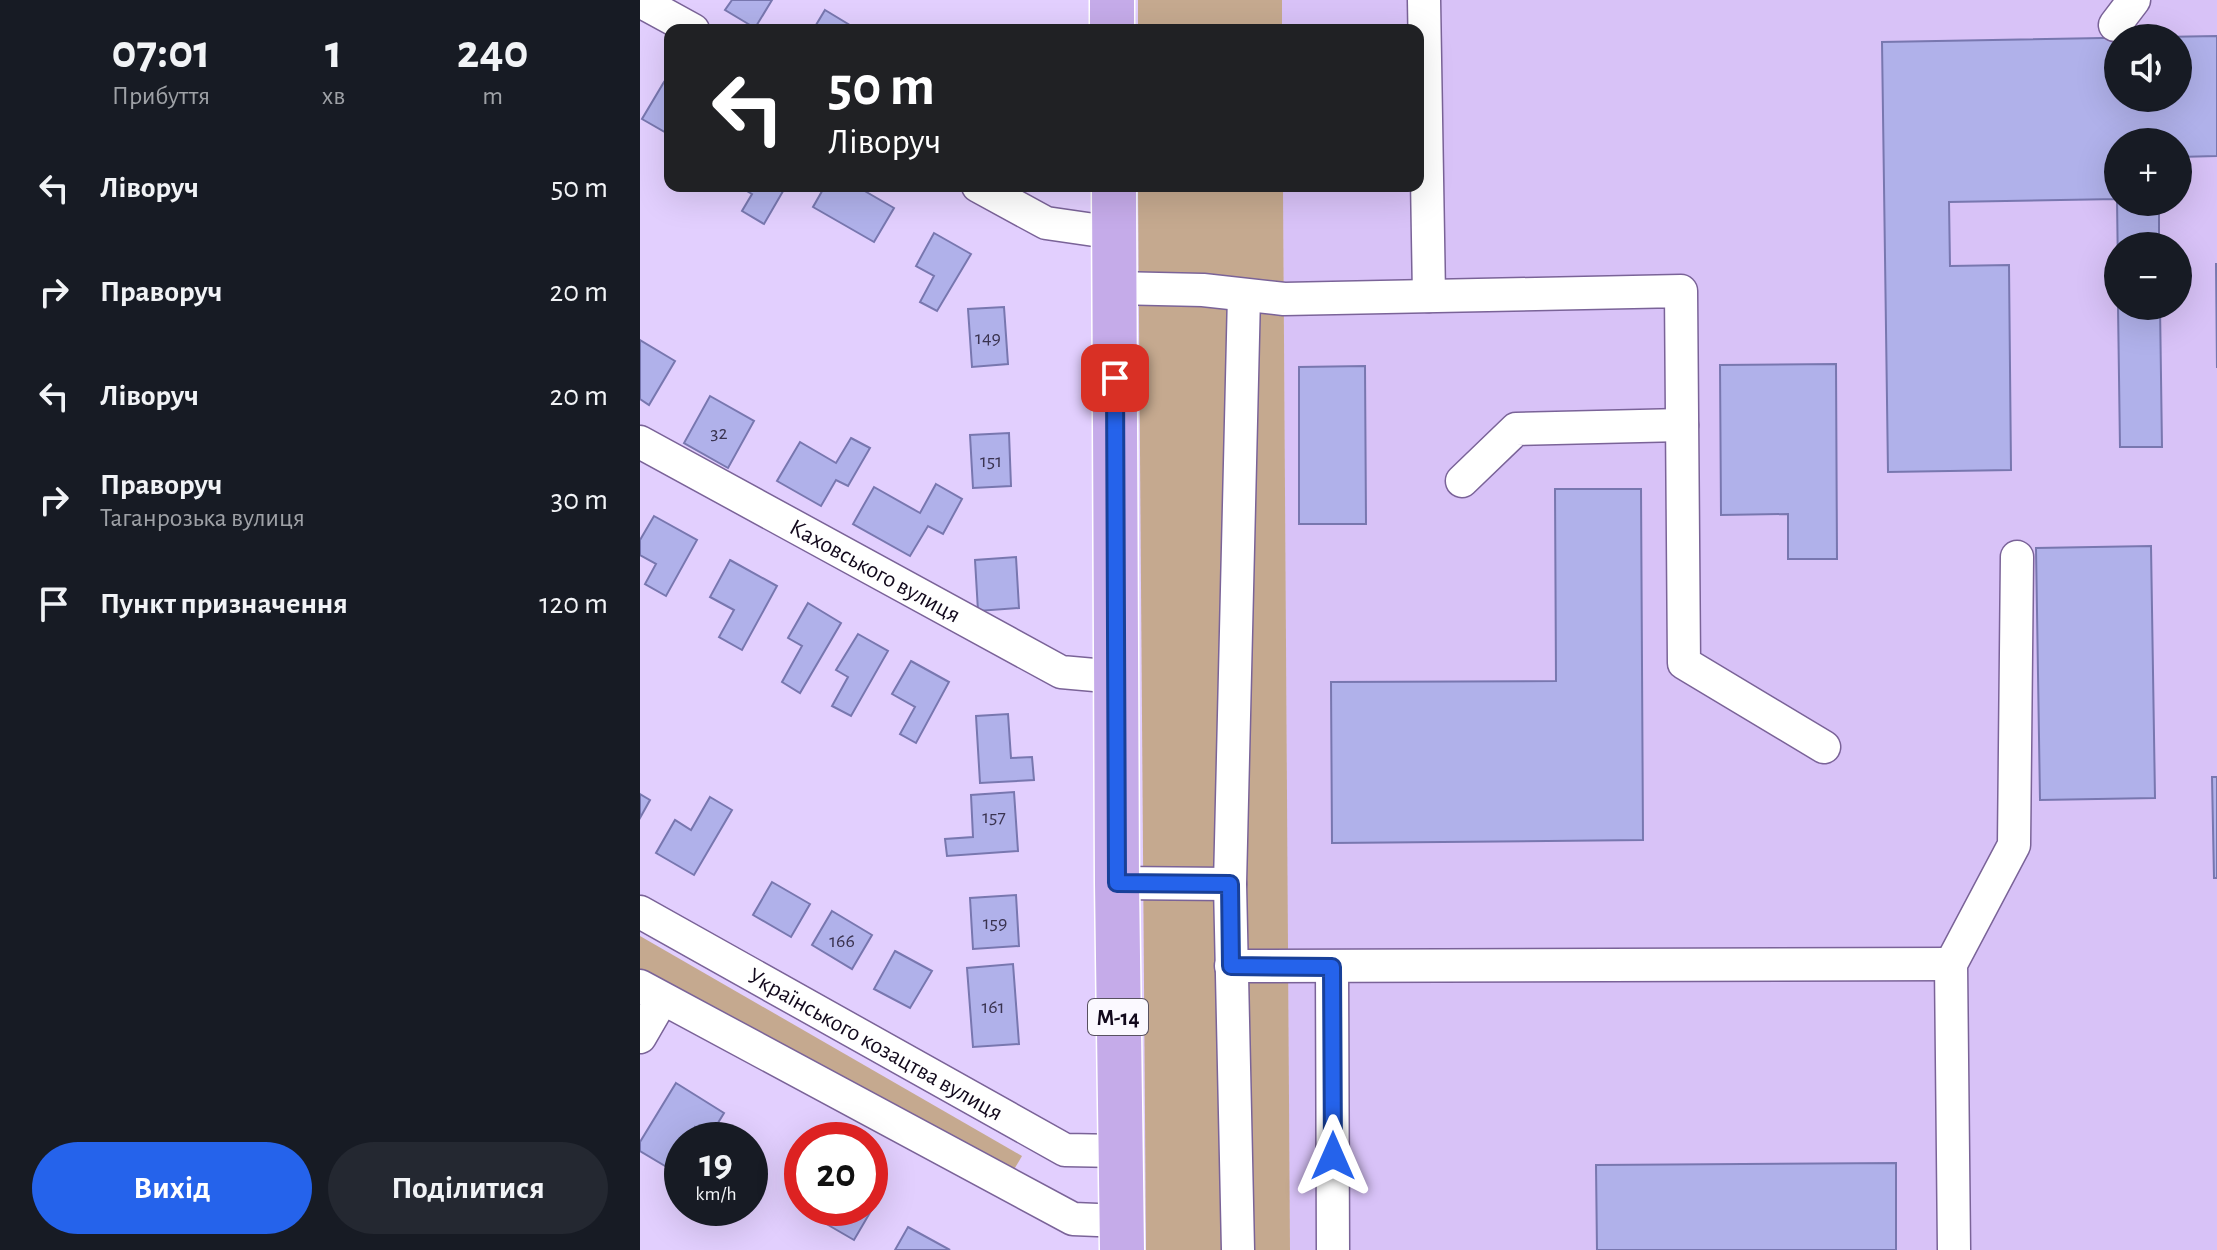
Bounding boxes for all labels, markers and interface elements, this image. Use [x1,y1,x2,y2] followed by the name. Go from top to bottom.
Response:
[2104,24,2192,320] map controls
[2104,24,2192,112] button: sound
[111,29,210,77] text: 07:01
[325,29,342,77] text: 1
[457,29,529,77] text: 240
[696,56,800,160] icon: left
[828,59,935,115] text: 50 m
[112,83,210,109] text: Прибуття
[322,83,345,109] text: хв
[482,83,503,109] text: m
[828,124,941,160] text: Ліворуч
[2104,128,2192,216] button: +
[32,166,76,210] icon: left
[100,173,199,203] text: Ліворуч
[551,173,608,203] text: 50 m
[2104,232,2192,320] button: −
[32,270,76,314] icon: right
[100,277,222,307] text: Праворуч
[550,277,608,307] text: 20 m
[975,328,1001,348] house number: 149
[1081,344,1149,412] pin
[1093,356,1137,400] icon: arrive
[32,374,76,418] icon: left
[100,381,199,411] text: Ліворуч
[550,381,608,411] text: 20 m
[710,423,728,443] house number: 32
[980,451,1002,471] house number: 151
[100,470,222,500] text: Праворуч
[32,478,76,522] icon: right
[551,485,608,515] text: 30 m
[100,505,305,531] text: Таганрозька вулиця
[785,515,964,628] street label: Каховського вулиця
[32,582,76,626] icon: arrive
[100,589,348,619] text: Пункт призначення
[539,589,608,619] text: 120 m
[982,807,1006,827] house number: 157
[983,913,1007,933] house number: 159
[829,931,855,951] house number: 166
[744,964,1007,1126] street label: Українського козацтва вулиця
[981,997,1005,1017] house number: 161
[1088,999,1148,1035] road number: М-14
[1291,1114,1375,1198] position arrow
[784,1122,888,1226] speed limit sign: 20
[32,1142,312,1234] button: Вихід
[328,1142,608,1234] button: Поділитися
[699,1144,733,1184] text: 19
[695,1184,737,1204] text: km/h

